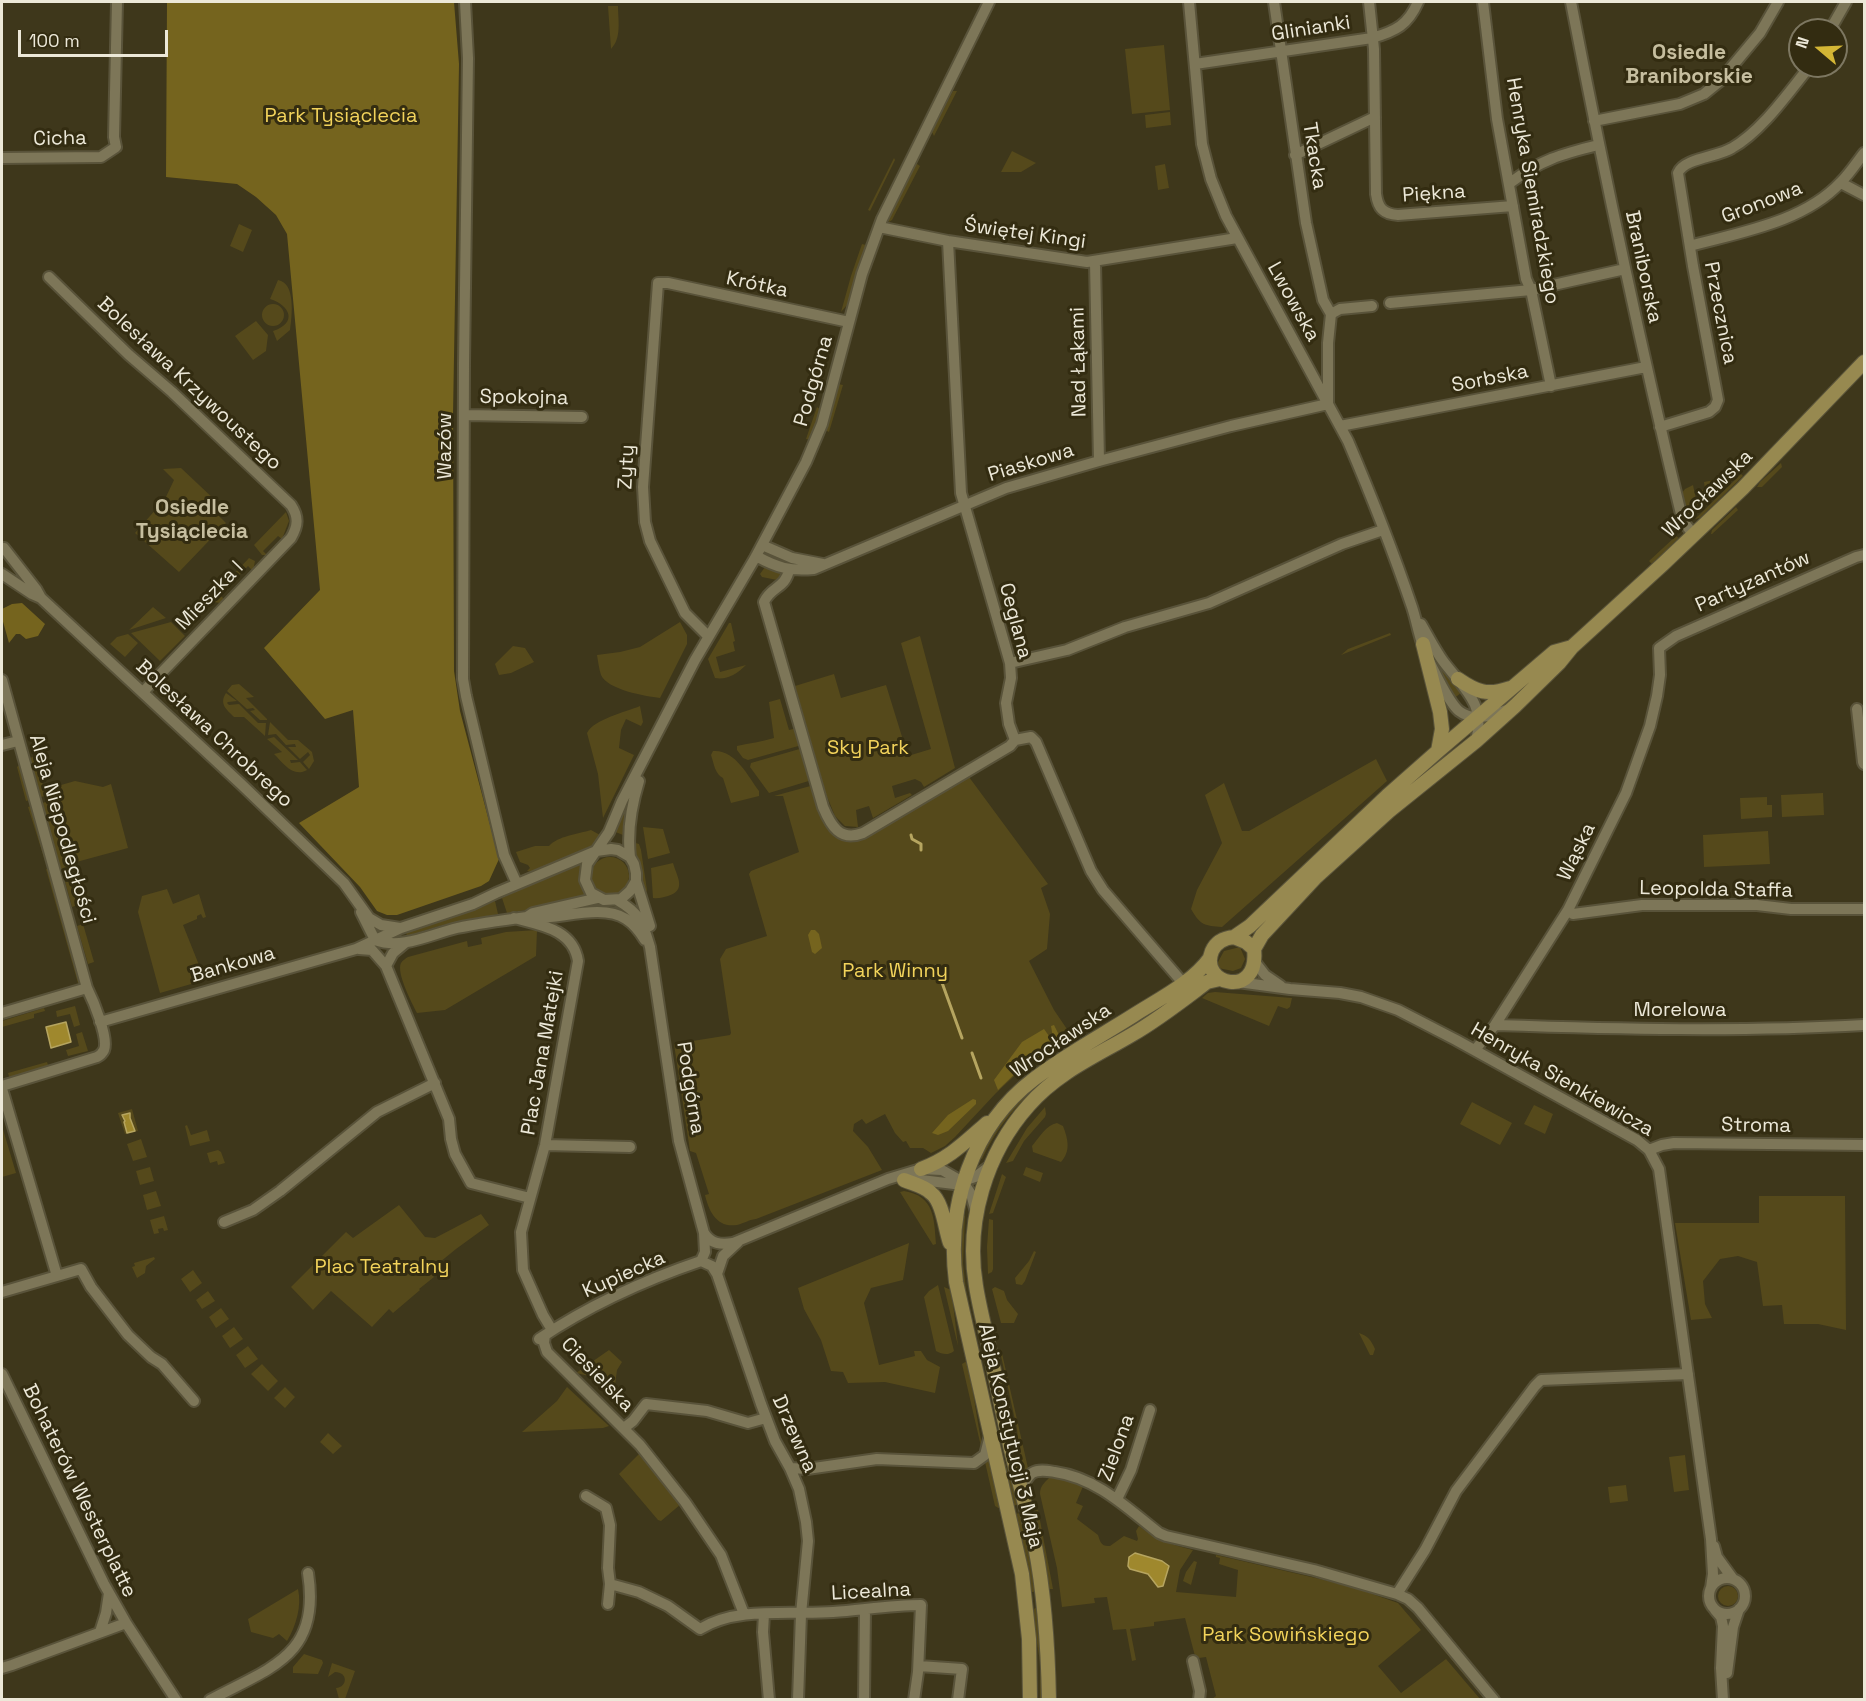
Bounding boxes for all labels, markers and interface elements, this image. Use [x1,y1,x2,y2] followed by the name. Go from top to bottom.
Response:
[1270,11,1352,47] street label: Glinianki
[21,18,171,56] scale bar
[1788,18,1848,78] north arrow
[29,29,80,52] text: 100 m
[1791,34,1814,51] text: N
[1625,40,1753,90] district label: Osiedle Braniborskie
[1500,76,1564,306] street label: Henryka Siemiradzkiego
[265,105,417,129] park label: Park Tysiąclecia
[1297,121,1331,191] street label: Tkacka
[33,127,87,151] street label: Cicha
[1718,177,1806,229] street label: Gronowa
[1402,180,1466,208] street label: Piękna
[1619,209,1667,325] street label: Braniborska
[963,214,1087,254] street label: Świętej Kingi
[1261,258,1325,346] street label: Lwowska
[1698,260,1742,366] street label: Przecznica
[724,267,790,303] street label: Krótka
[92,292,286,476] street label: Bolesława Krzywoustego
[1066,307,1092,417] street label: Nad Łąkami
[790,333,838,429] street label: Podgórna
[1450,360,1530,398] street label: Sorbska
[479,385,569,411] street label: Spokojna
[434,412,458,480] street label: Wazów
[985,439,1077,487] street label: Piaskowa
[614,444,640,490] street label: Zyty
[1658,445,1758,543] street label: Wrocławska
[136,495,248,545] district label: Osiedle Tysiąclecia
[1692,546,1814,618] street label: Partyzantów
[171,556,249,636] street label: Mieszka I
[993,580,1037,662] street label: Ceglana
[131,655,297,813] street label: Bolesława Chrobrego
[23,732,101,926] street label: Aleja Niepodległości
[827,737,909,761] park label: Sky Park
[1553,819,1601,885] street label: Wąska
[1639,877,1793,903] street label: Leopolda Staffa
[188,942,278,988] street label: Bankowa
[842,960,948,984] park label: Park Winny
[517,969,569,1137] street label: Plac Jana Matejki
[1006,999,1116,1083] street label: Wrocławska
[1633,999,1727,1023] street label: Morelowa
[1466,1018,1658,1142] street label: Henryka Sienkiewicza
[671,1040,709,1136] street label: Podgórna
[1721,1113,1791,1139] street label: Stroma
[579,1246,669,1304] street label: Kupiecka
[315,1256,449,1280] park label: Plac Teatralny
[972,1321,1048,1551] street label: Aleja Konstytucji 3 Maja
[556,1333,638,1417] street label: Ciesielska
[17,1380,141,1602] street label: Bohaterów Westerplatte
[766,1392,822,1476] street label: Drzewna
[1094,1411,1140,1485] street label: Zielona
[831,1578,911,1606] street label: Licealna
[1202,1624,1370,1648] park label: Park Sowińskiego

